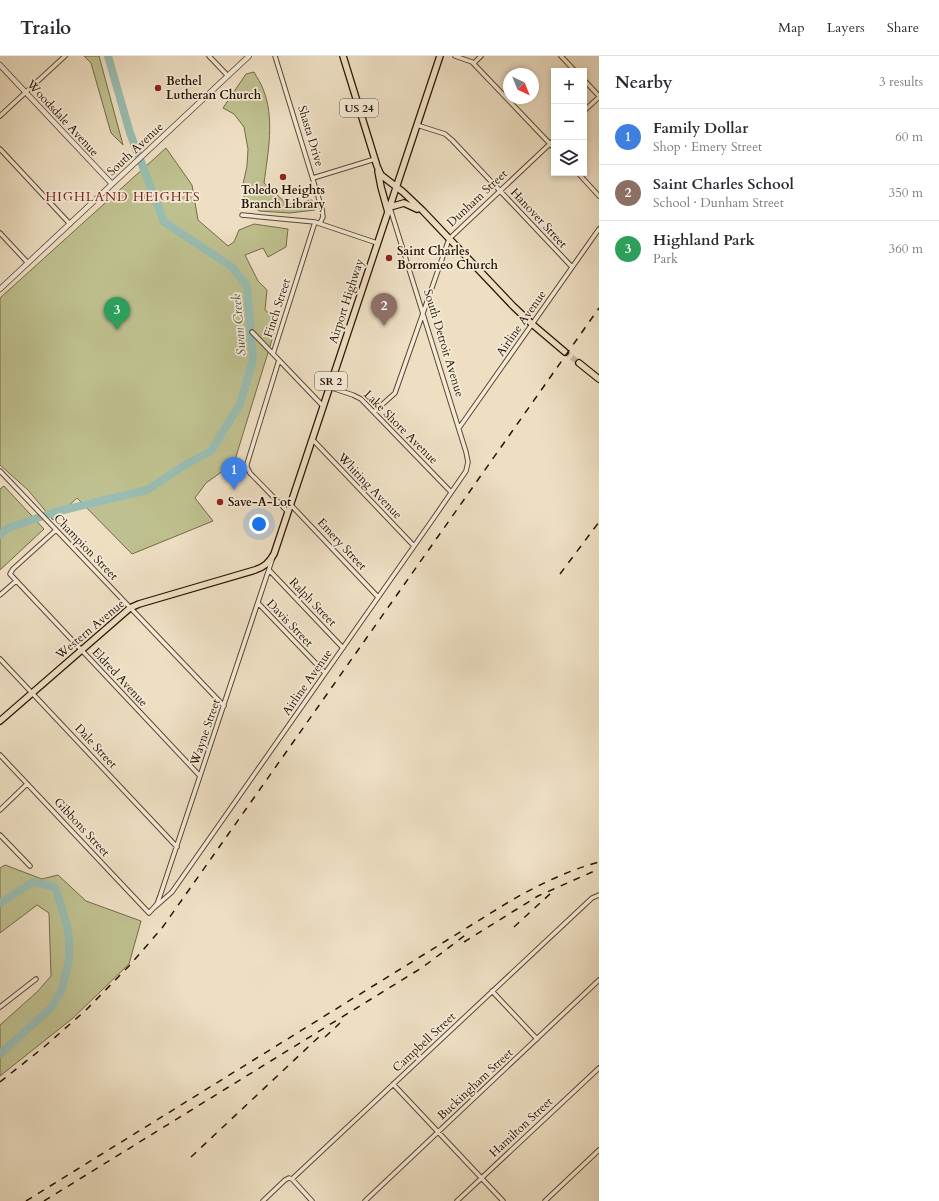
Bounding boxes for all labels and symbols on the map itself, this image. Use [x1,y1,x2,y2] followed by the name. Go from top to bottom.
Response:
[503,68,539,104] north arrow
[166,73,262,103] place label: Bethel Lutheran Church
[23,76,103,160] street label: Woodsdale Avenue
[153,83,163,93] marker: Bethel Lutheran Church
[340,99,378,117] road number: US 24
[294,104,328,168] street label: Shasta Drive
[103,119,167,179] street label: South Avenue
[443,166,511,230] street label: Dunham Street
[278,172,288,182] marker: Toledo Heights Branch Library
[241,182,325,212] place label: Toledo Heights Branch Library
[507,185,571,252] street label: Hanover Street
[45,188,201,206] district label: HIGHLAND HEIGHTS
[397,243,499,273] place label: Saint Charles Borromeo Church
[384,253,394,263] marker: Saint Charles Borromeo Church
[325,256,367,346] street label: Airport Highway
[260,276,294,340] street label: Finch Street
[420,287,468,399] street label: South Detroit Avenue
[492,287,550,359] street label: Airline Avenue
[227,293,251,357] water label: Swan Creek
[371,293,397,326] pin: 2
[104,297,130,330] pin: 3
[315,372,347,390] road number: SR 2
[360,386,442,468] street label: Lake Shore Avenue
[334,449,406,523] street label: Whiting Avenue
[221,457,247,490] pin: 1
[228,494,292,510] place label: Save-A-Lot
[215,497,225,507] marker: Save-A-Lot
[50,510,122,584] street label: Champion Street
[249,514,269,534] your location
[314,514,370,574] street label: Emery Street
[286,574,340,630] street label: Ralph Street
[51,595,128,663] street label: Western Avenue
[263,596,317,650] street label: Davis Street
[89,644,151,710] street label: Eldred Avenue
[278,646,336,718] street label: Airline Avenue
[186,697,224,768] street label: Wayne Street
[71,720,121,772] street label: Dale Street
[51,794,114,860] street label: Gibbons Street
[389,1008,459,1075] street label: Campbell Street
[434,1045,516,1123] street label: Buckingham Street
[486,1093,556,1160] street label: Hamilton Street

